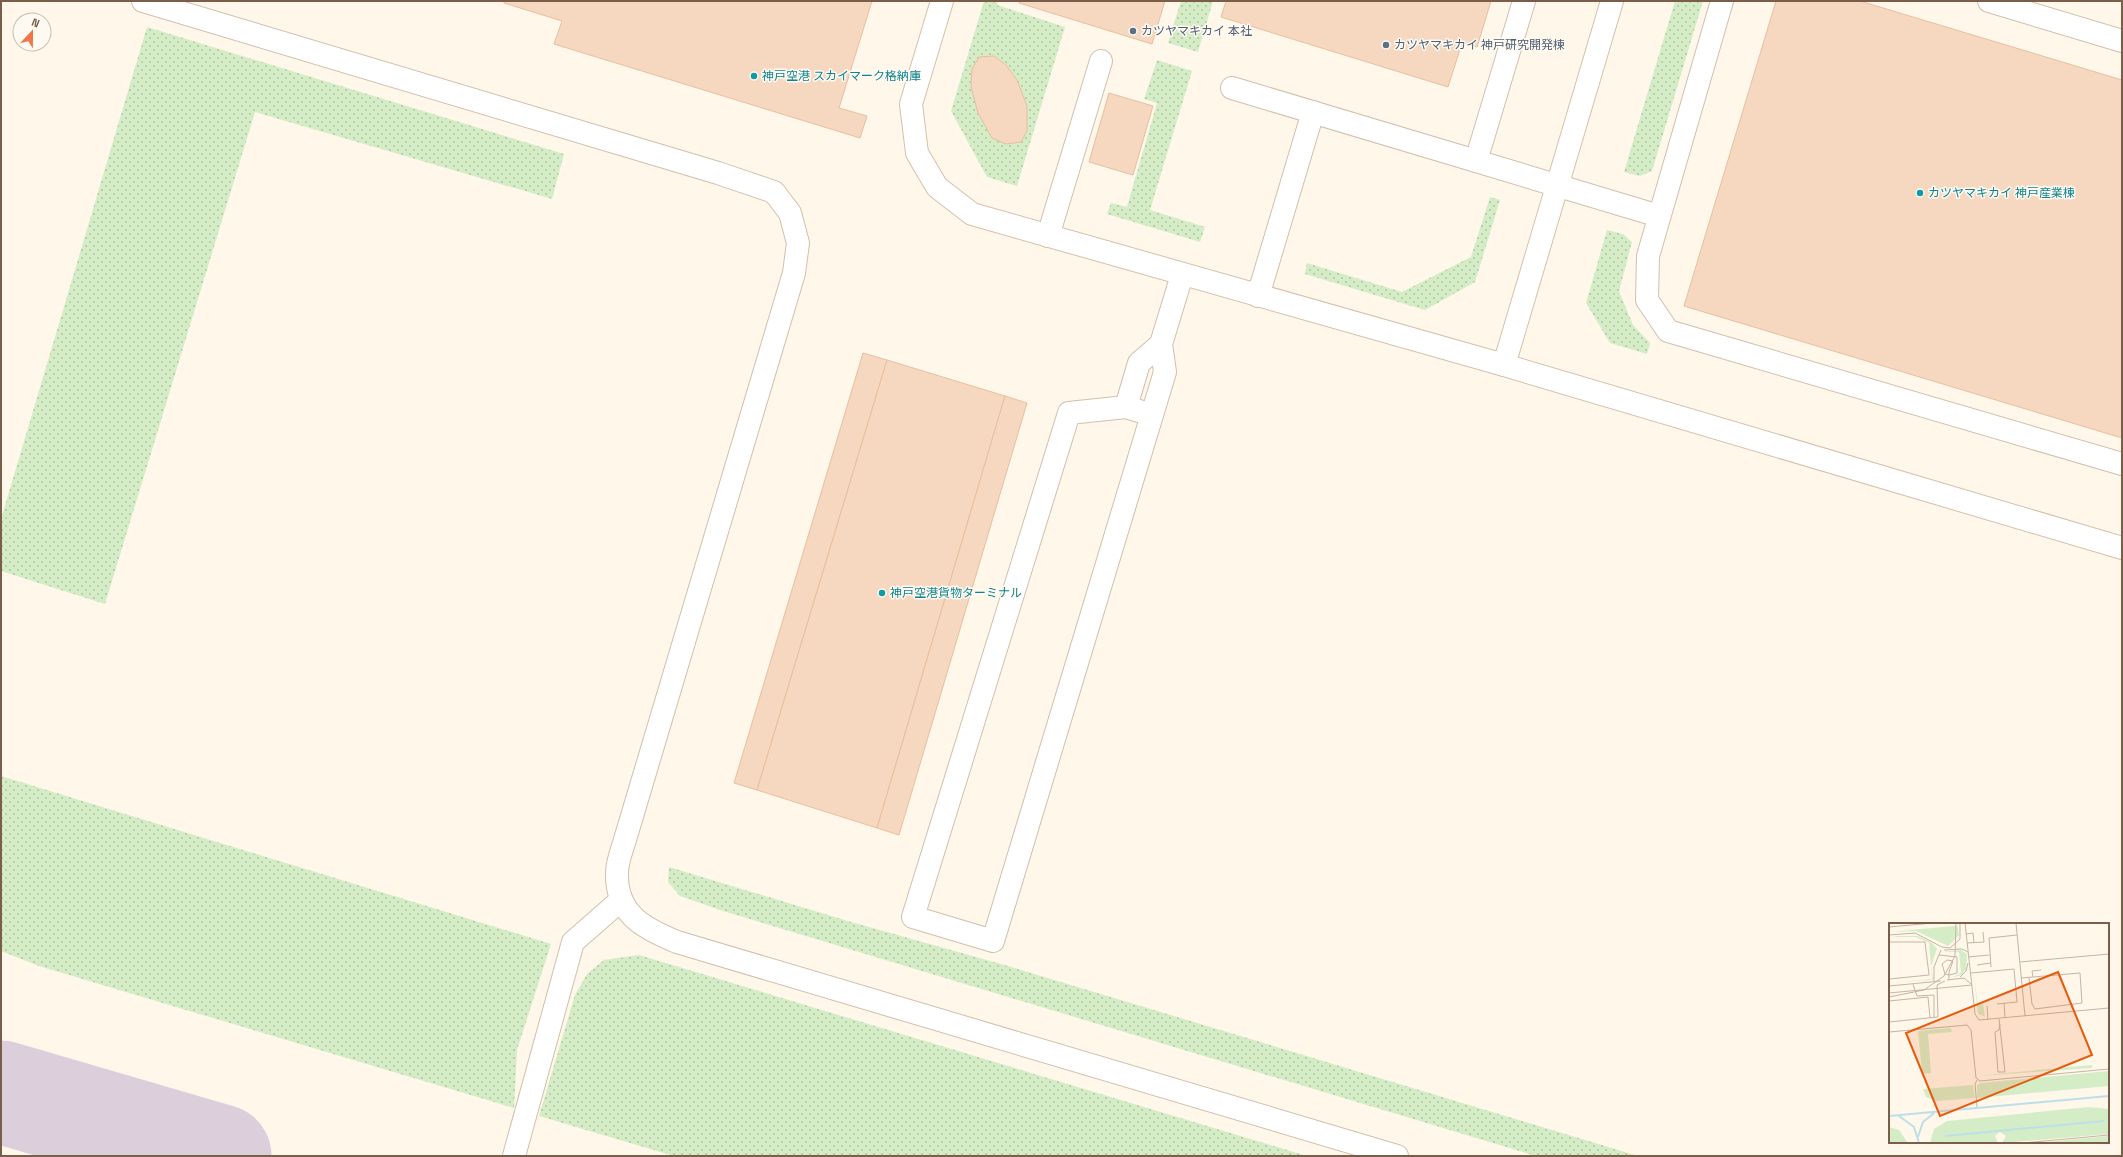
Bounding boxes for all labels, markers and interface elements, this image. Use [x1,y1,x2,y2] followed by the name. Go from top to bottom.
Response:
[12,12,52,52] north arrow
[30,15,42,31] text: N
[1141,23,1252,39] place label: カツヤマキカイ 本社
[1128,26,1138,36] marker: カツヤマキカイ 本社
[1394,37,1565,53] place label: カツヤマキカイ 神戸研究開発棟
[1381,40,1391,50] marker: カツヤマキカイ 神戸研究開発棟
[762,68,921,84] place label: 神戸空港 スカイマーク格納庫
[749,71,759,81] marker: 神戸空港 スカイマーク格納庫
[1928,185,2075,201] place label: カツヤマキカイ 神戸産業棟
[1915,188,1925,198] marker: カツヤマキカイ 神戸産業棟
[890,585,1022,601] place label: 神戸空港貨物ターミナル
[877,588,887,598] marker: 神戸空港貨物ターミナル
[1889,923,2109,1143] inset map

